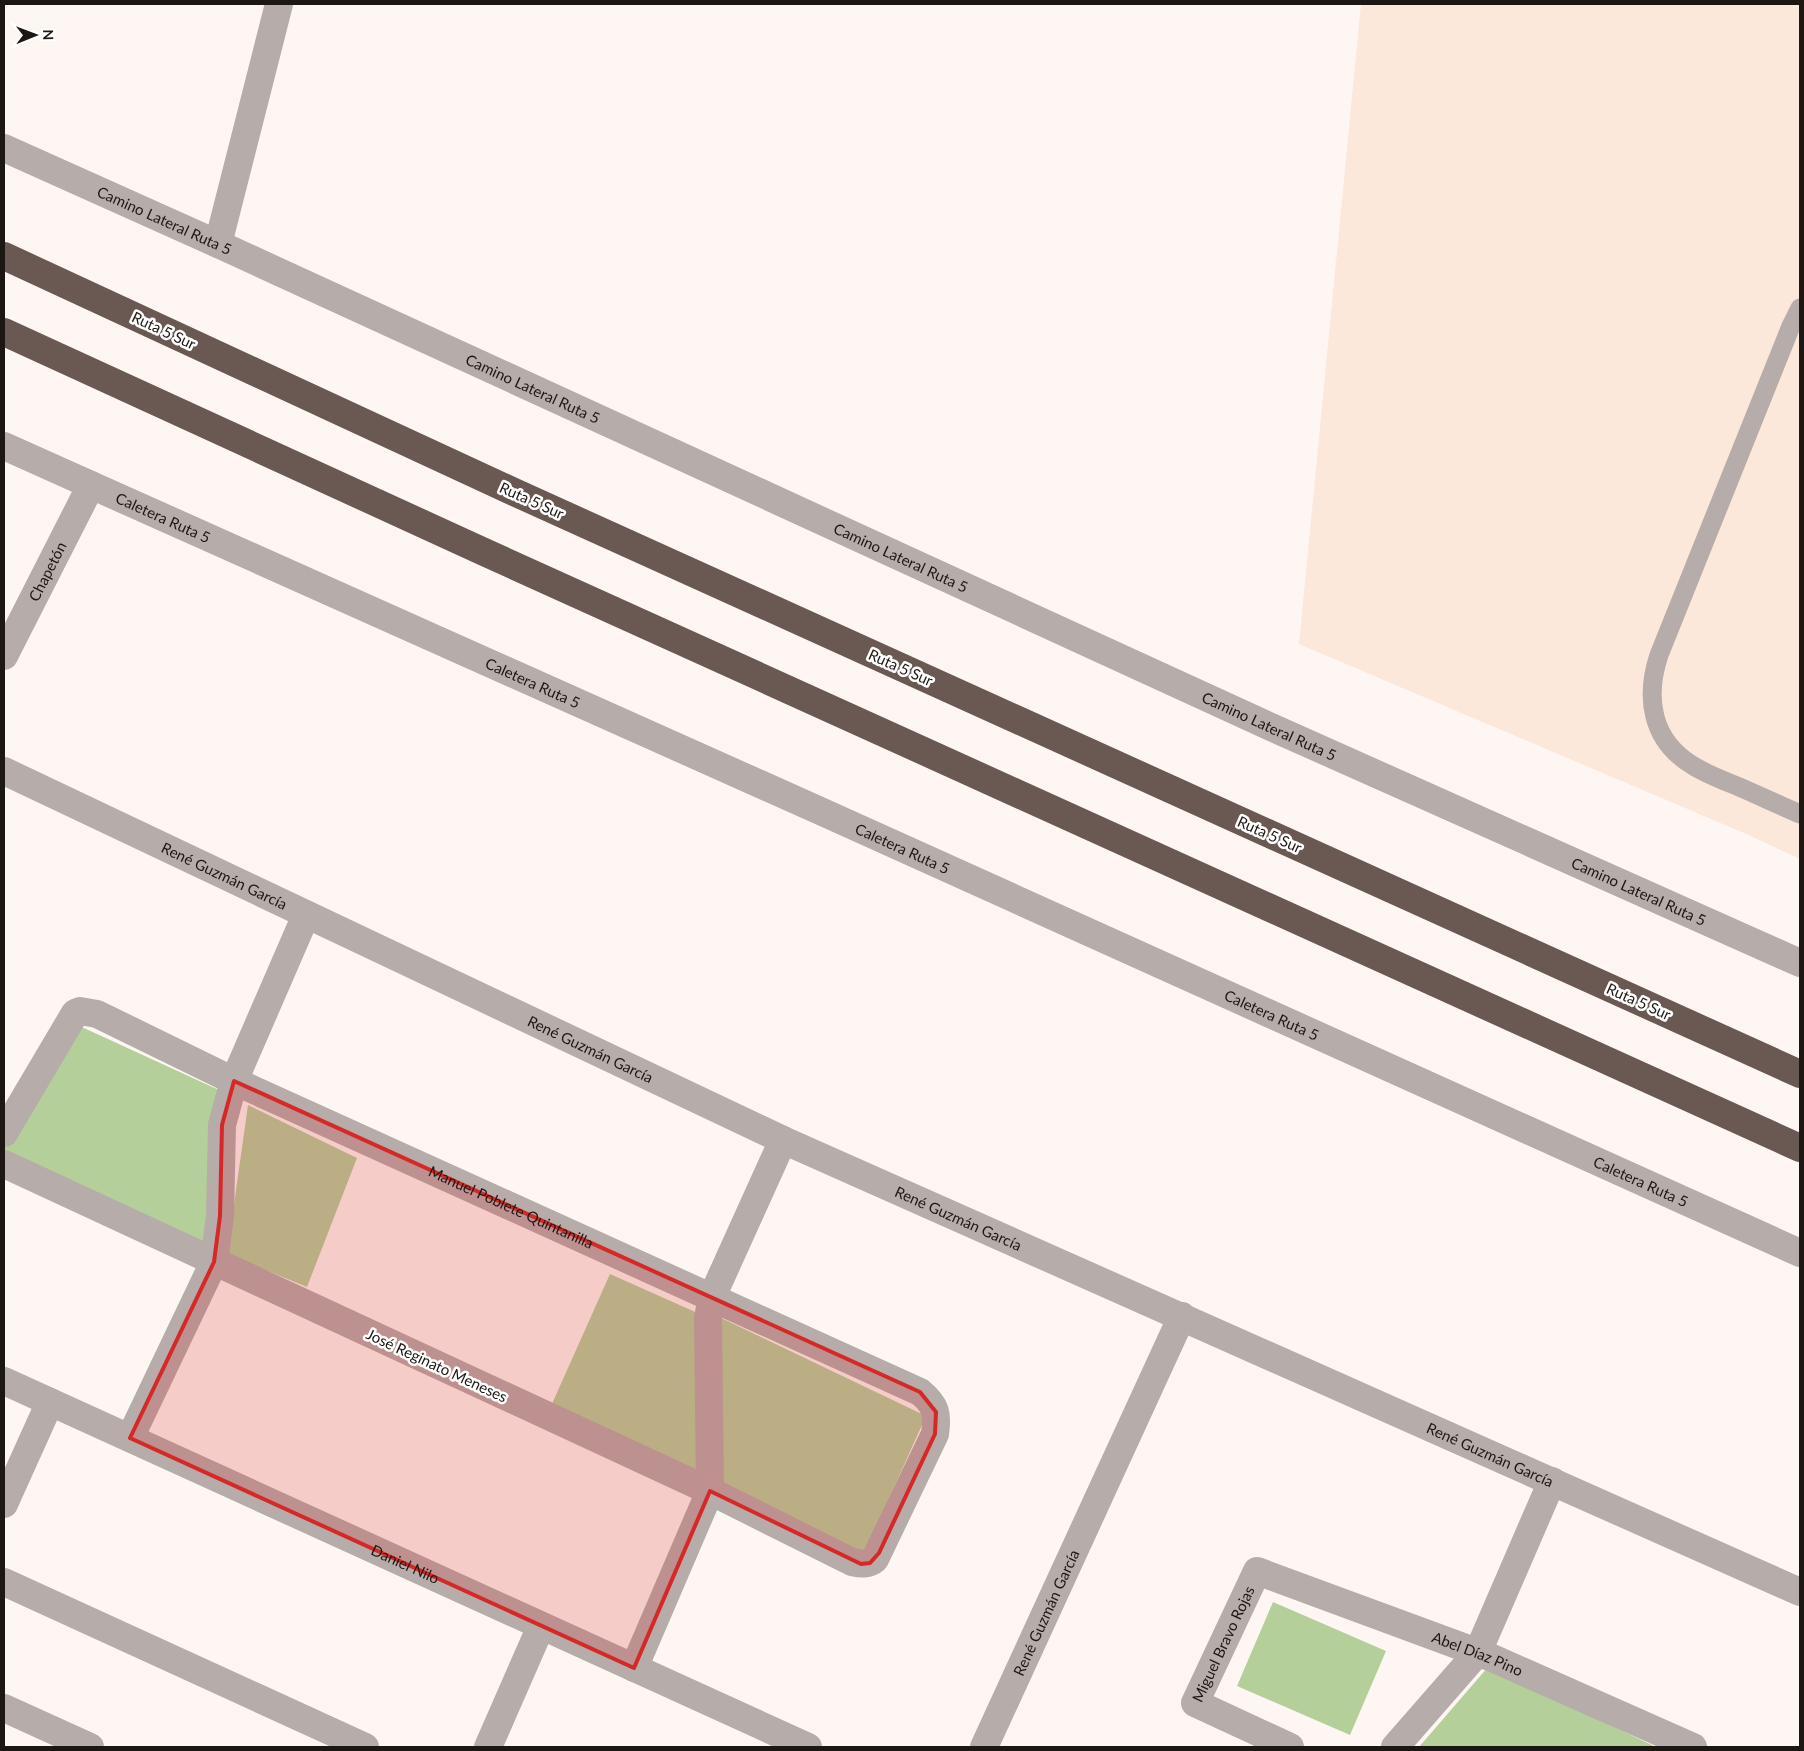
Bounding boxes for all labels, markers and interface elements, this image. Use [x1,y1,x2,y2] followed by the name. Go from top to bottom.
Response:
[10,10,60,60] north arrow
[40,29,57,40] text: N
[94,182,235,258] street label: Camino Lateral Ruta 5
[129,307,199,353] street label: Ruta 5 Sur
[463,350,603,427] street label: Camino Lateral Ruta 5
[497,478,567,522] street label: Ruta 5 Sur
[113,488,213,546] street label: Caletera Ruta 5
[831,519,971,596] street label: Camino Lateral Ruta 5
[24,539,70,604] street label: Chapetón
[866,645,936,689] street label: Ruta 5 Sur
[483,654,583,712] street label: Caletera Ruta 5
[1199,688,1339,764] street label: Camino Lateral Ruta 5
[1235,812,1305,856] street label: Ruta 5 Sur
[853,819,953,877] street label: Caletera Ruta 5
[159,838,290,913] street label: René Guzmán García
[1569,853,1709,929] street label: Camino Lateral Ruta 5
[1604,979,1674,1023] street label: Ruta 5 Sur
[1222,986,1322,1044] street label: Caletera Ruta 5
[525,1011,656,1086] street label: René Guzmán García
[1591,1152,1691,1210] street label: Caletera Ruta 5
[426,1162,596,1252] street label: Manuel Poblete Quintanilla
[892,1182,1025,1254] street label: René Guzmán García
[364,1324,510,1406] street label: José Reginato Meneses
[1424,1418,1556,1490] street label: René Guzmán García
[368,1540,442,1587] street label: Daniel Nilo
[1009,1547,1083,1678] street label: René Guzmán García
[1188,1583,1258,1705] street label: Miguel Bravo Rojas
[1430,1627,1526,1680] street label: Abel Díaz Pino

